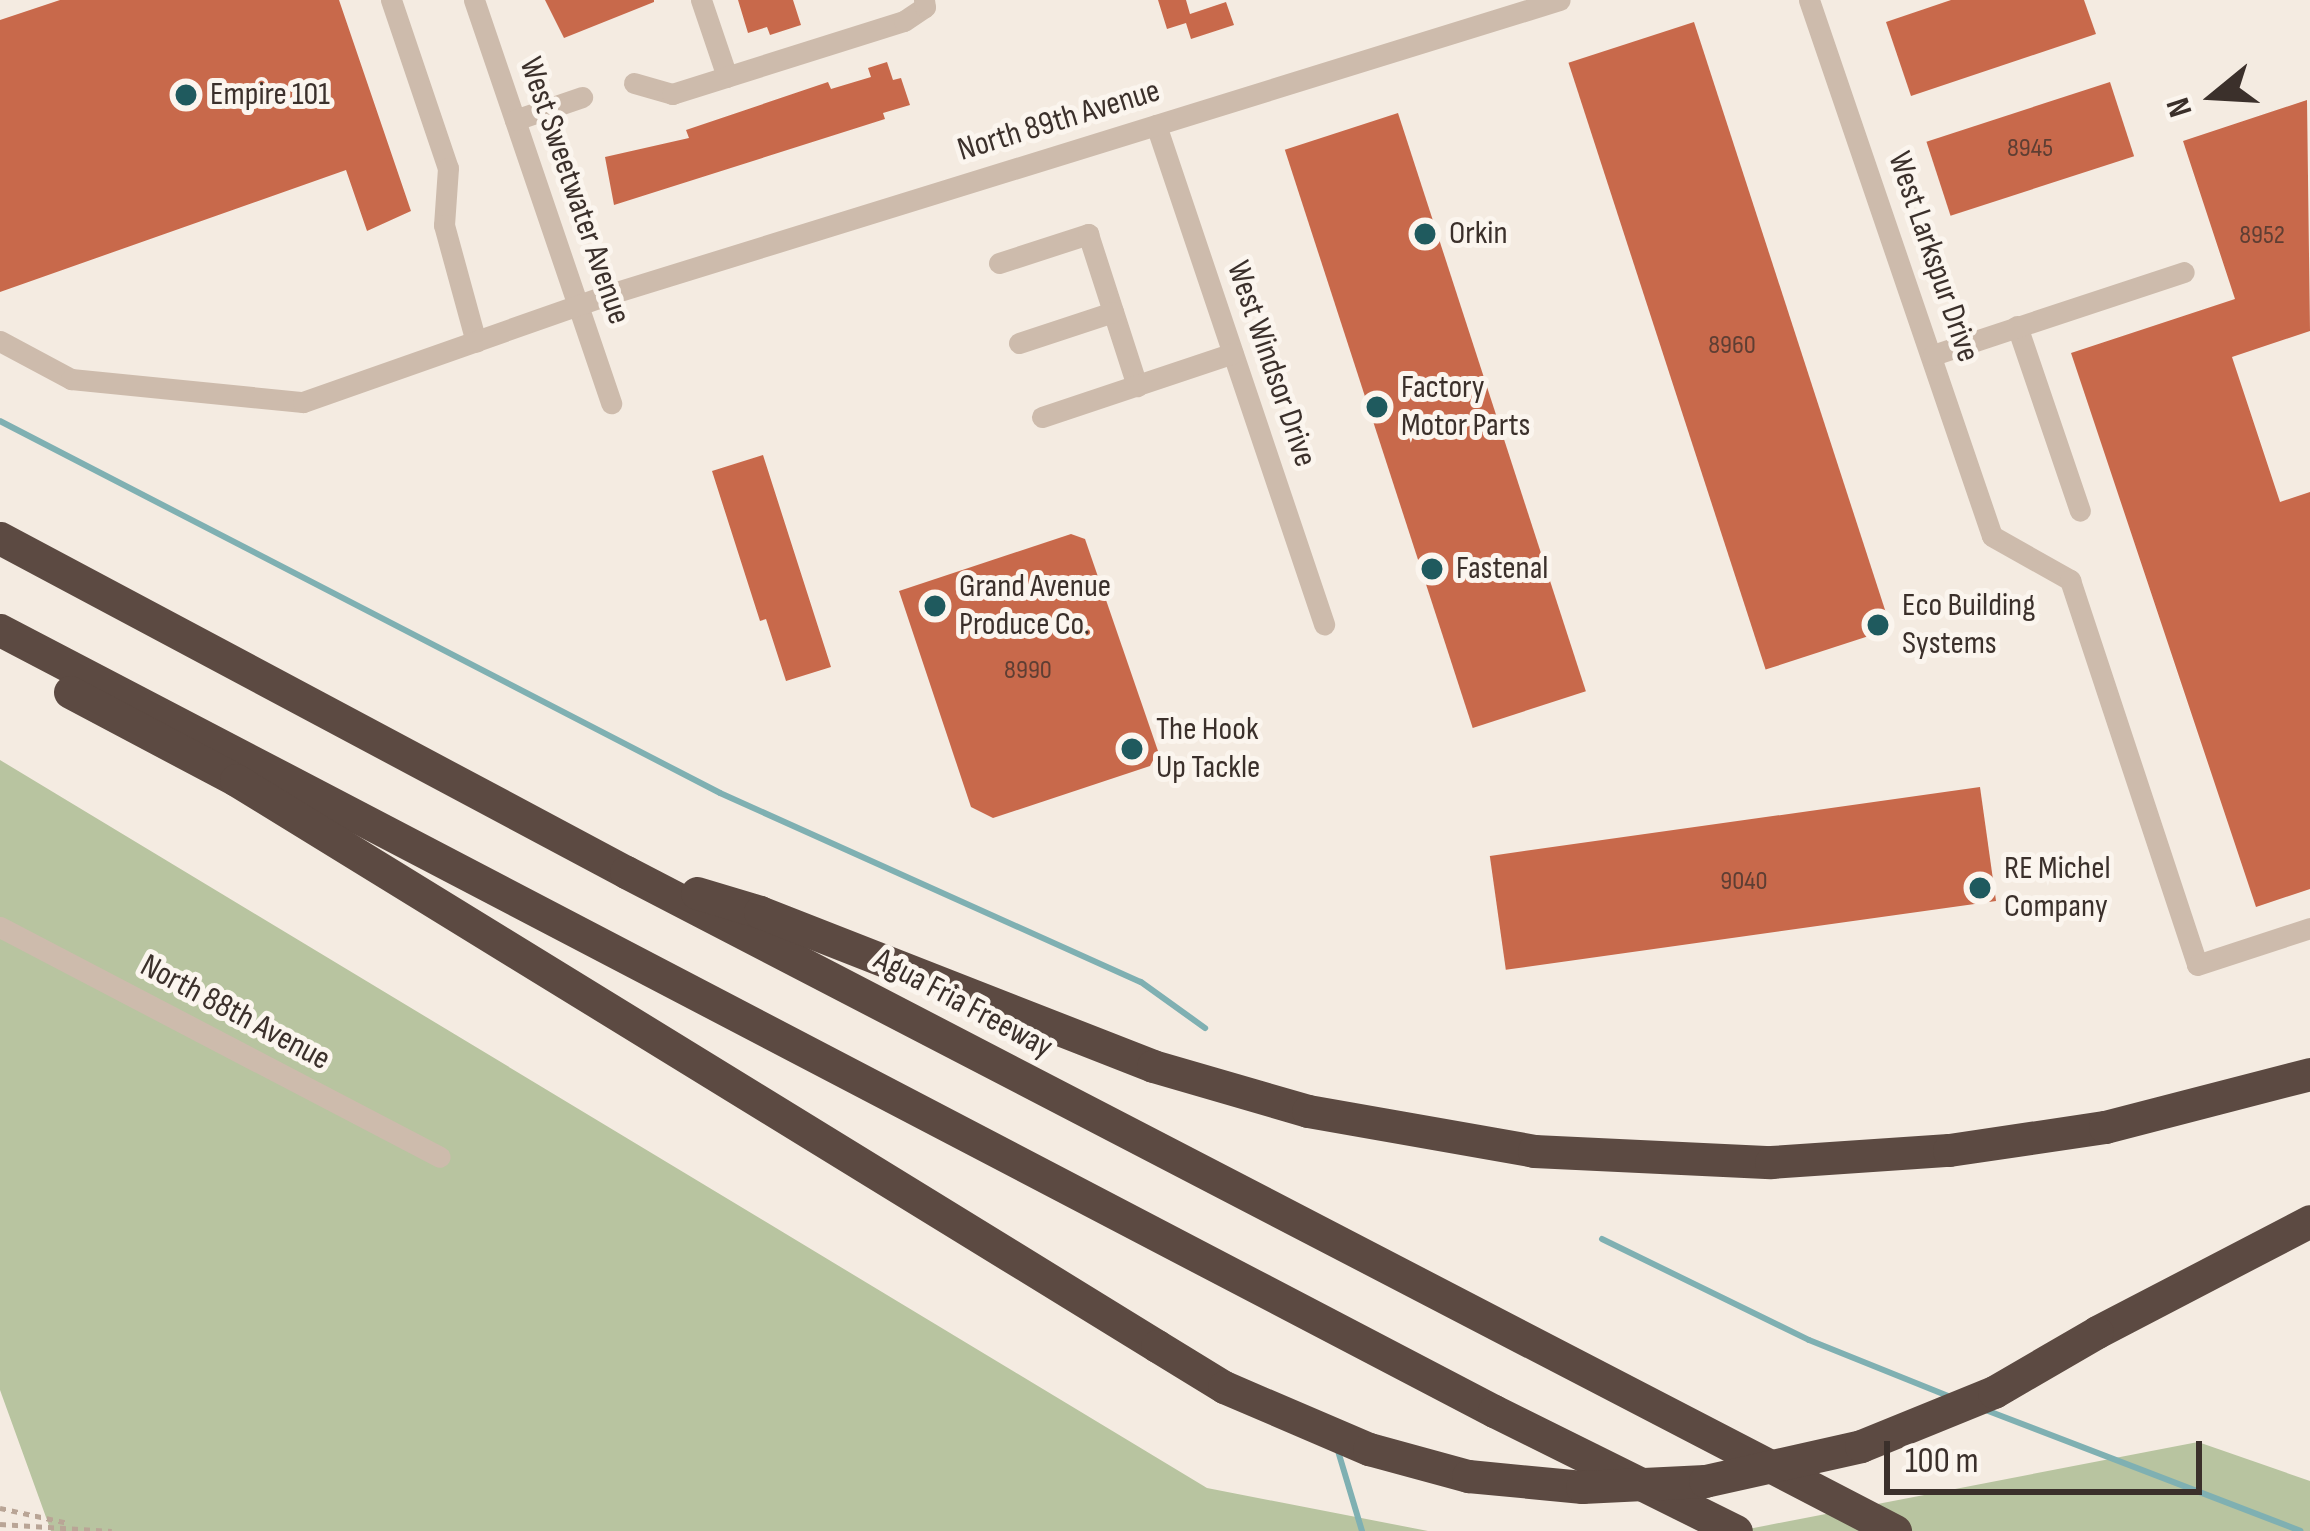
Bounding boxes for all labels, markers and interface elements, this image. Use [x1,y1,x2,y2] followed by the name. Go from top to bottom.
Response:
[2154,36,2274,156] north arrow
[510,52,638,330] street label: West Sweetwater Avenue
[953,71,1165,171] street label: North 89th Avenue
[210,75,330,115] place label: Empire 101
[173,82,199,108] marker: Empire 101
[2158,93,2202,122] text: N
[2007,133,2053,165] house number: 8945
[1879,147,1987,367] street label: West Larkspur Drive
[1449,214,1508,254] place label: Orkin
[2239,220,2285,252] house number: 8952
[1412,221,1438,247] marker: Orkin
[1217,256,1325,472] street label: West Windsor Drive
[1708,330,1756,362] house number: 8960
[1401,368,1530,446] place label: Factory Motor Parts
[1364,394,1390,420] marker: Factory Motor Parts
[1456,549,1548,589] place label: Fastenal
[1419,556,1445,582] marker: Fastenal
[959,567,1111,645] place label: Grand Avenue Produce Co.
[1902,586,2035,664] place label: Eco Building Systems
[922,593,948,619] marker: Grand Avenue Produce Co.
[1865,612,1891,638] marker: Eco Building Systems
[1004,655,1052,687] house number: 8990
[1156,710,1260,788] place label: The Hook Up Tackle
[1119,736,1145,762] marker: The Hook Up Tackle
[2004,849,2111,927] place label: RE Michel Company
[1720,866,1768,898] house number: 9040
[1967,875,1993,901] marker: RE Michel Company
[867,940,1059,1068] street label: Agua Fria Freeway
[133,946,337,1080] street label: North 88th Avenue
[1890,1417,2208,1491] scale bar
[1905,1440,1979,1483] text: 100 m

